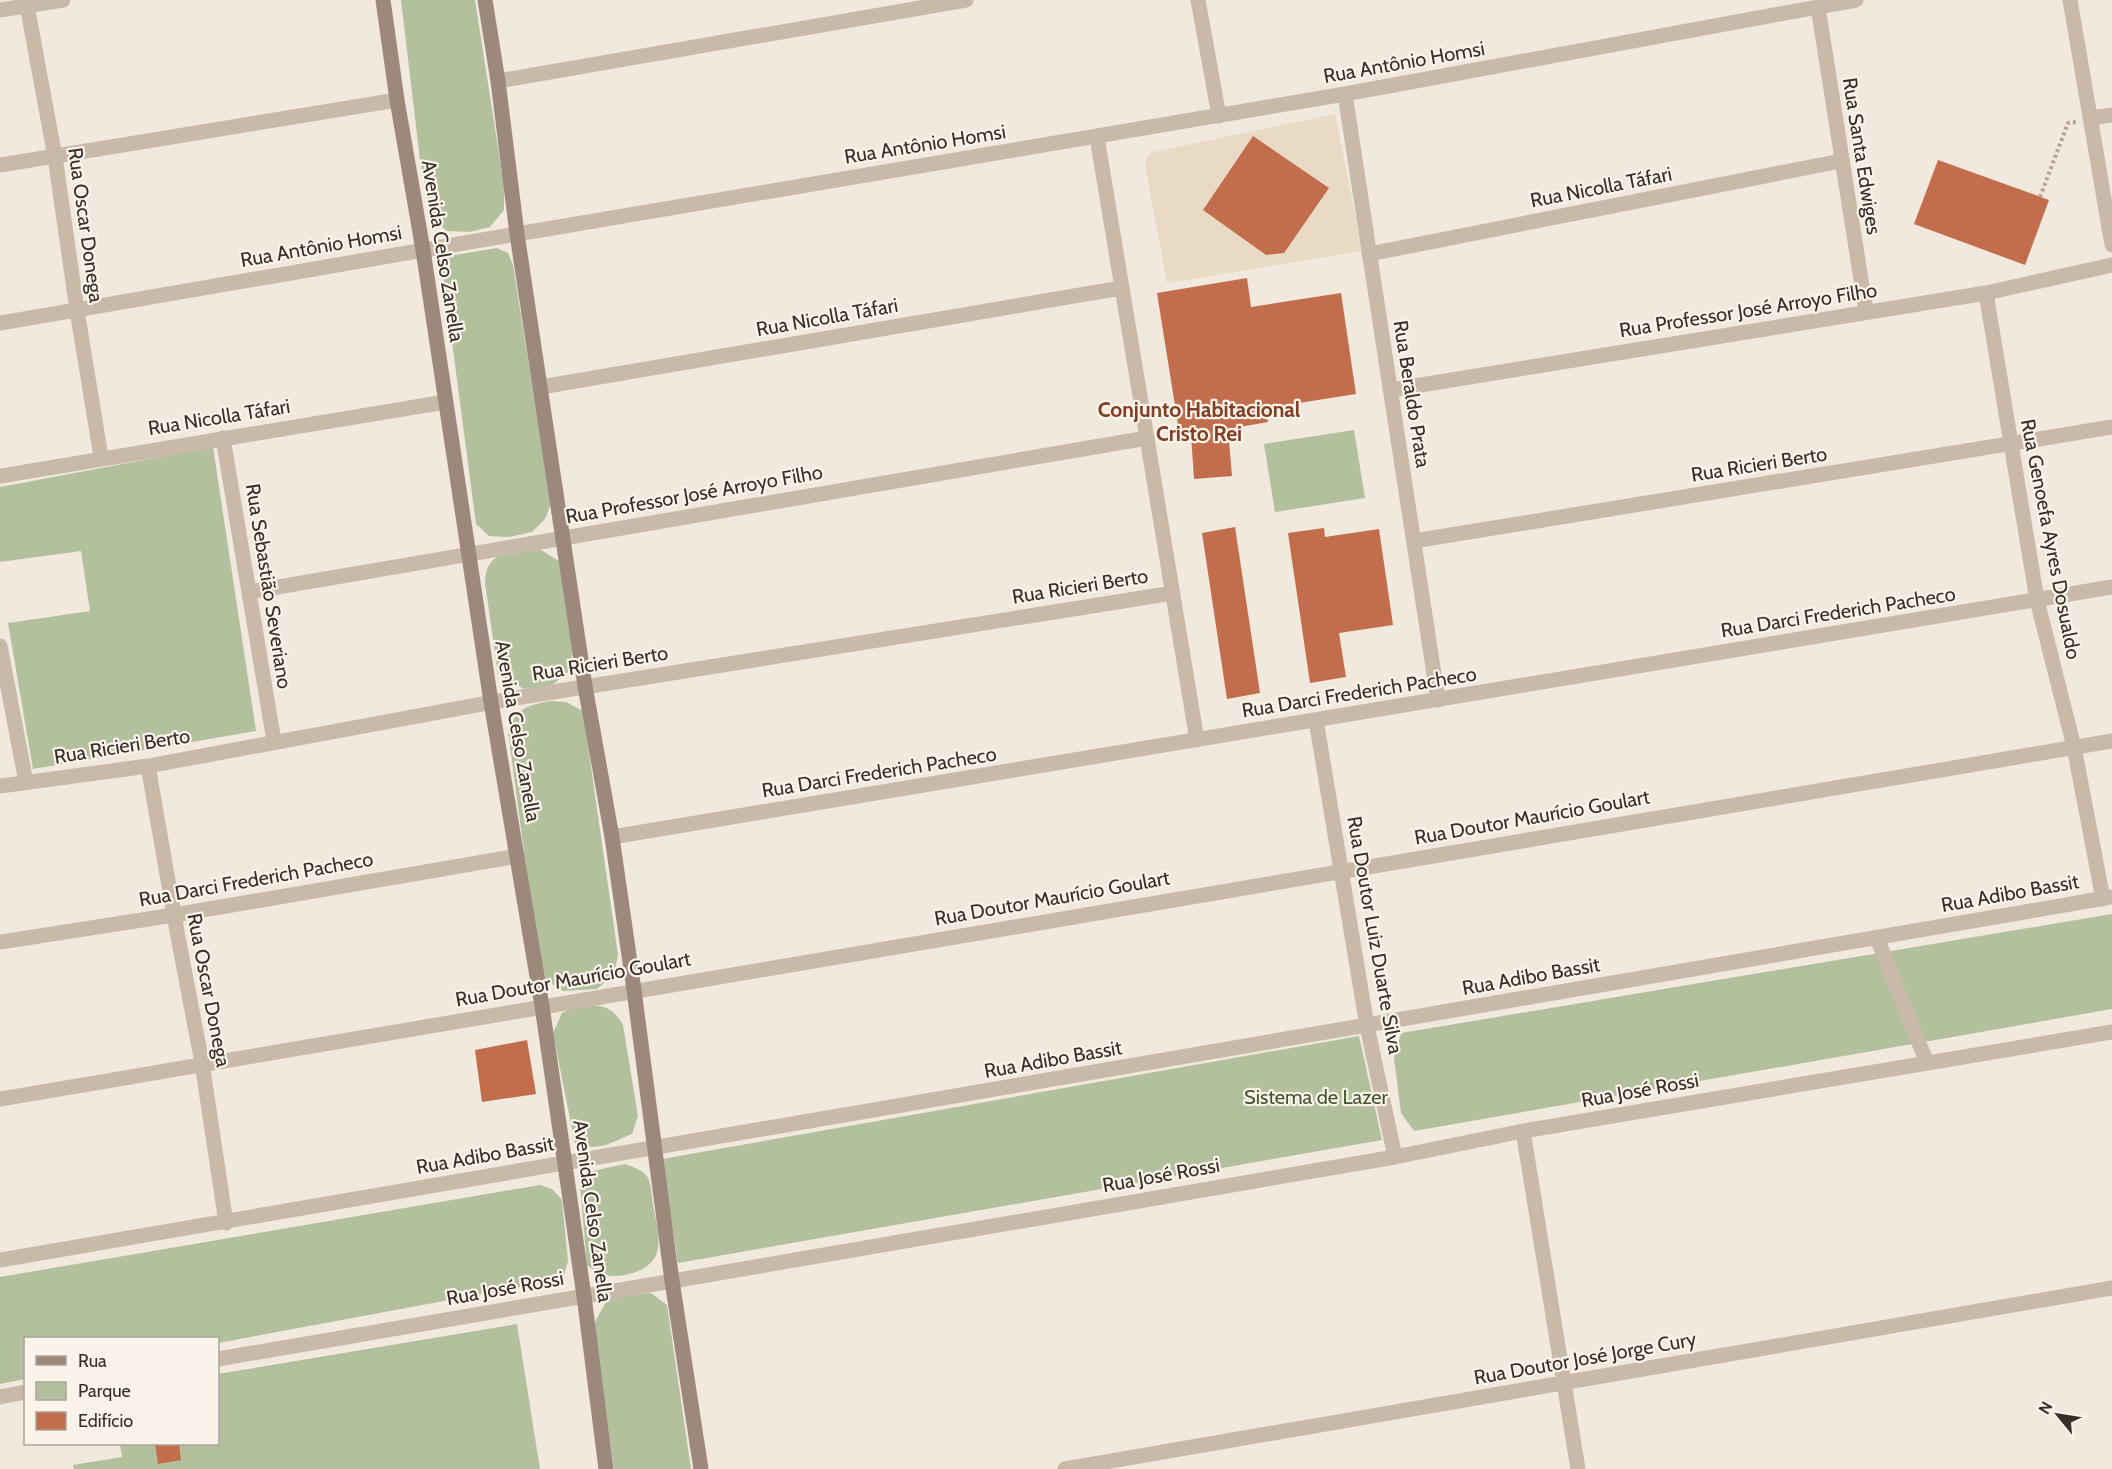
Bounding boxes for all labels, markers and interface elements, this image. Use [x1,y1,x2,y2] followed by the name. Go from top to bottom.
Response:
[1322,36,1486,88] street label: Rua Antônio Homsi
[1838,76,1886,236] street label: Rua Santa Edwiges
[843,119,1007,169] street label: Rua Antônio Homsi
[63,146,109,304] street label: Rua Oscar Donega
[417,158,469,344] street label: Avenida Celso Zanella
[1528,162,1674,212] street label: Rua Nicolla Táfari
[239,220,403,272] street label: Rua Antônio Homsi
[1617,278,1879,342] street label: Rua Professor José Arroyo Filho
[754,293,900,341] street label: Rua Nicolla Táfari
[1389,319,1436,470] street label: Rua Beraldo Prata
[146,394,292,440] street label: Rua Nicolla Táfari
[1098,397,1301,446] district label: Conjunto Habitacional Cristo Rei
[2016,417,2086,661] street label: Rua Genoefa Ayres Dosualdo
[1689,441,1829,487] street label: Rua Ricieri Berto
[564,460,824,528] street label: Rua Professor José Arroyo Filho
[241,482,297,690] street label: Rua Sebastião Severiano
[1010,563,1150,609] street label: Rua Ricieri Berto
[1719,582,1957,642] street label: Rua Darci Frederich Pacheco
[490,638,546,824] street label: Avenida Celso Zanella
[530,640,670,686] street label: Rua Ricieri Berto
[1240,662,1478,722] street label: Rua Darci Frederich Pacheco
[52,723,192,769] street label: Rua Ricieri Berto
[760,742,998,802] street label: Rua Darci Frederich Pacheco
[1412,784,1652,850] street label: Rua Doutor Maurício Goulart
[1342,814,1408,1056] street label: Rua Doutor Luiz Duarte Silva
[137,847,375,911] street label: Rua Darci Frederich Pacheco
[932,865,1172,931] street label: Rua Doutor Maurício Goulart
[1939,869,2081,917] street label: Rua Adibo Bassit
[182,911,236,1069] street label: Rua Oscar Donega
[453,946,693,1012] street label: Rua Doutor Maurício Goulart
[1460,952,1602,1000] street label: Rua Adibo Bassit
[982,1035,1124,1083] street label: Rua Adibo Bassit
[1579,1068,1701,1112] street label: Rua José Rossi
[1244,1085,1389,1109] park label: Sistema de Lazer
[568,1118,618,1304] street label: Avenida Celso Zanella
[414,1131,556,1179] street label: Rua Adibo Bassit
[1100,1153,1222,1197] street label: Rua José Rossi
[444,1266,566,1310] street label: Rua José Rossi
[1472,1327,1698,1389] street label: Rua Doutor José Jorge Cury
[24,1337,219,1445] legend
[78,1350,107,1372] text: Rua
[78,1380,131,1402] text: Parque
[2028,1385,2088,1445] north arrow
[2034,1398,2056,1417] text: N
[78,1410,133,1432] text: Edifício

